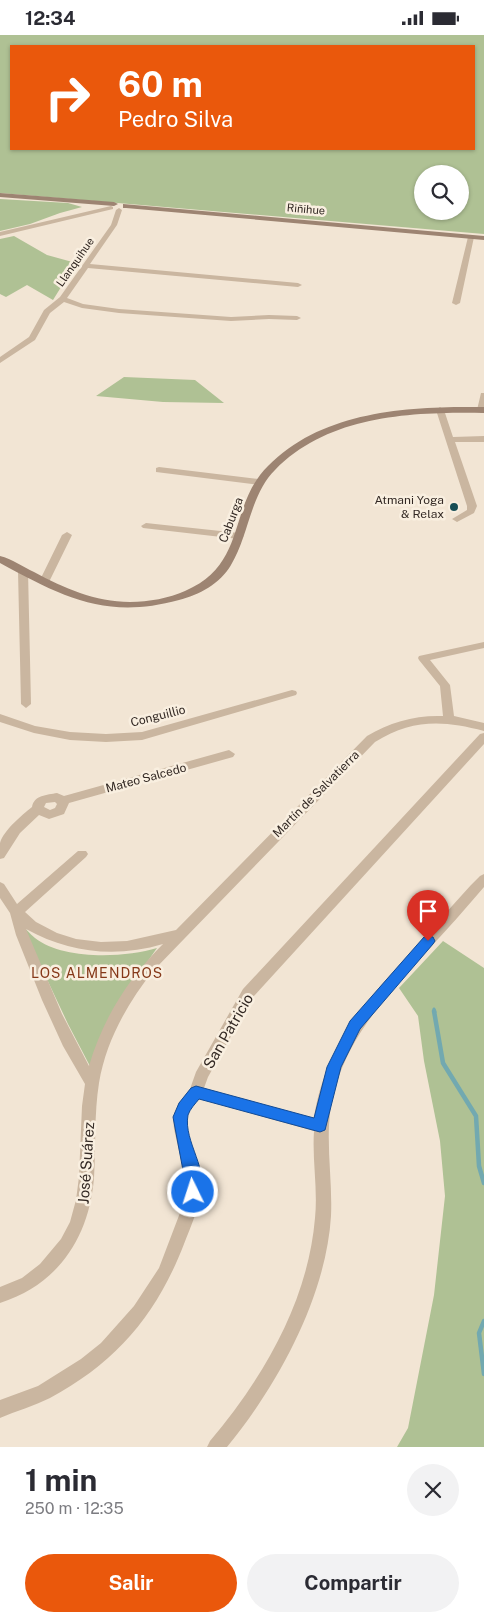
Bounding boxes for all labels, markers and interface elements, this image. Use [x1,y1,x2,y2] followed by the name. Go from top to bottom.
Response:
[25,7,75,29] text: 12:34
[118,64,203,105] text: 60 m
[35,65,100,130] icon: right
[118,106,233,132] text: Pedro Silva
[414,165,469,220] map controls
[414,165,469,220] button: search
[286,201,326,217] street label: Riñihue
[54,235,96,289] street label: Llanquihue
[374,493,444,521] place label: Atmani Yoga & Relax
[216,495,246,545] street label: Caburga
[448,501,460,513] marker: Atmani Yoga & Relax
[129,702,187,730] street label: Conguillio
[270,748,362,840] street label: Martín de Salvatierra
[104,760,188,796] street label: Mateo Salcedo
[407,890,449,941] pin
[414,897,442,925] icon: arrive
[31,965,163,981] district label: LOS ALMENDROS
[200,991,256,1071] street label: San Patricio
[75,1121,97,1205] street label: José Suárez
[166,1165,218,1217] position arrow
[25,1462,97,1498] text: 1 min
[407,1464,459,1516] button: close
[25,1499,124,1518] text: 250 m · 12:35
[25,1554,237,1612] button: Salir
[247,1554,459,1612] button: Compartir

